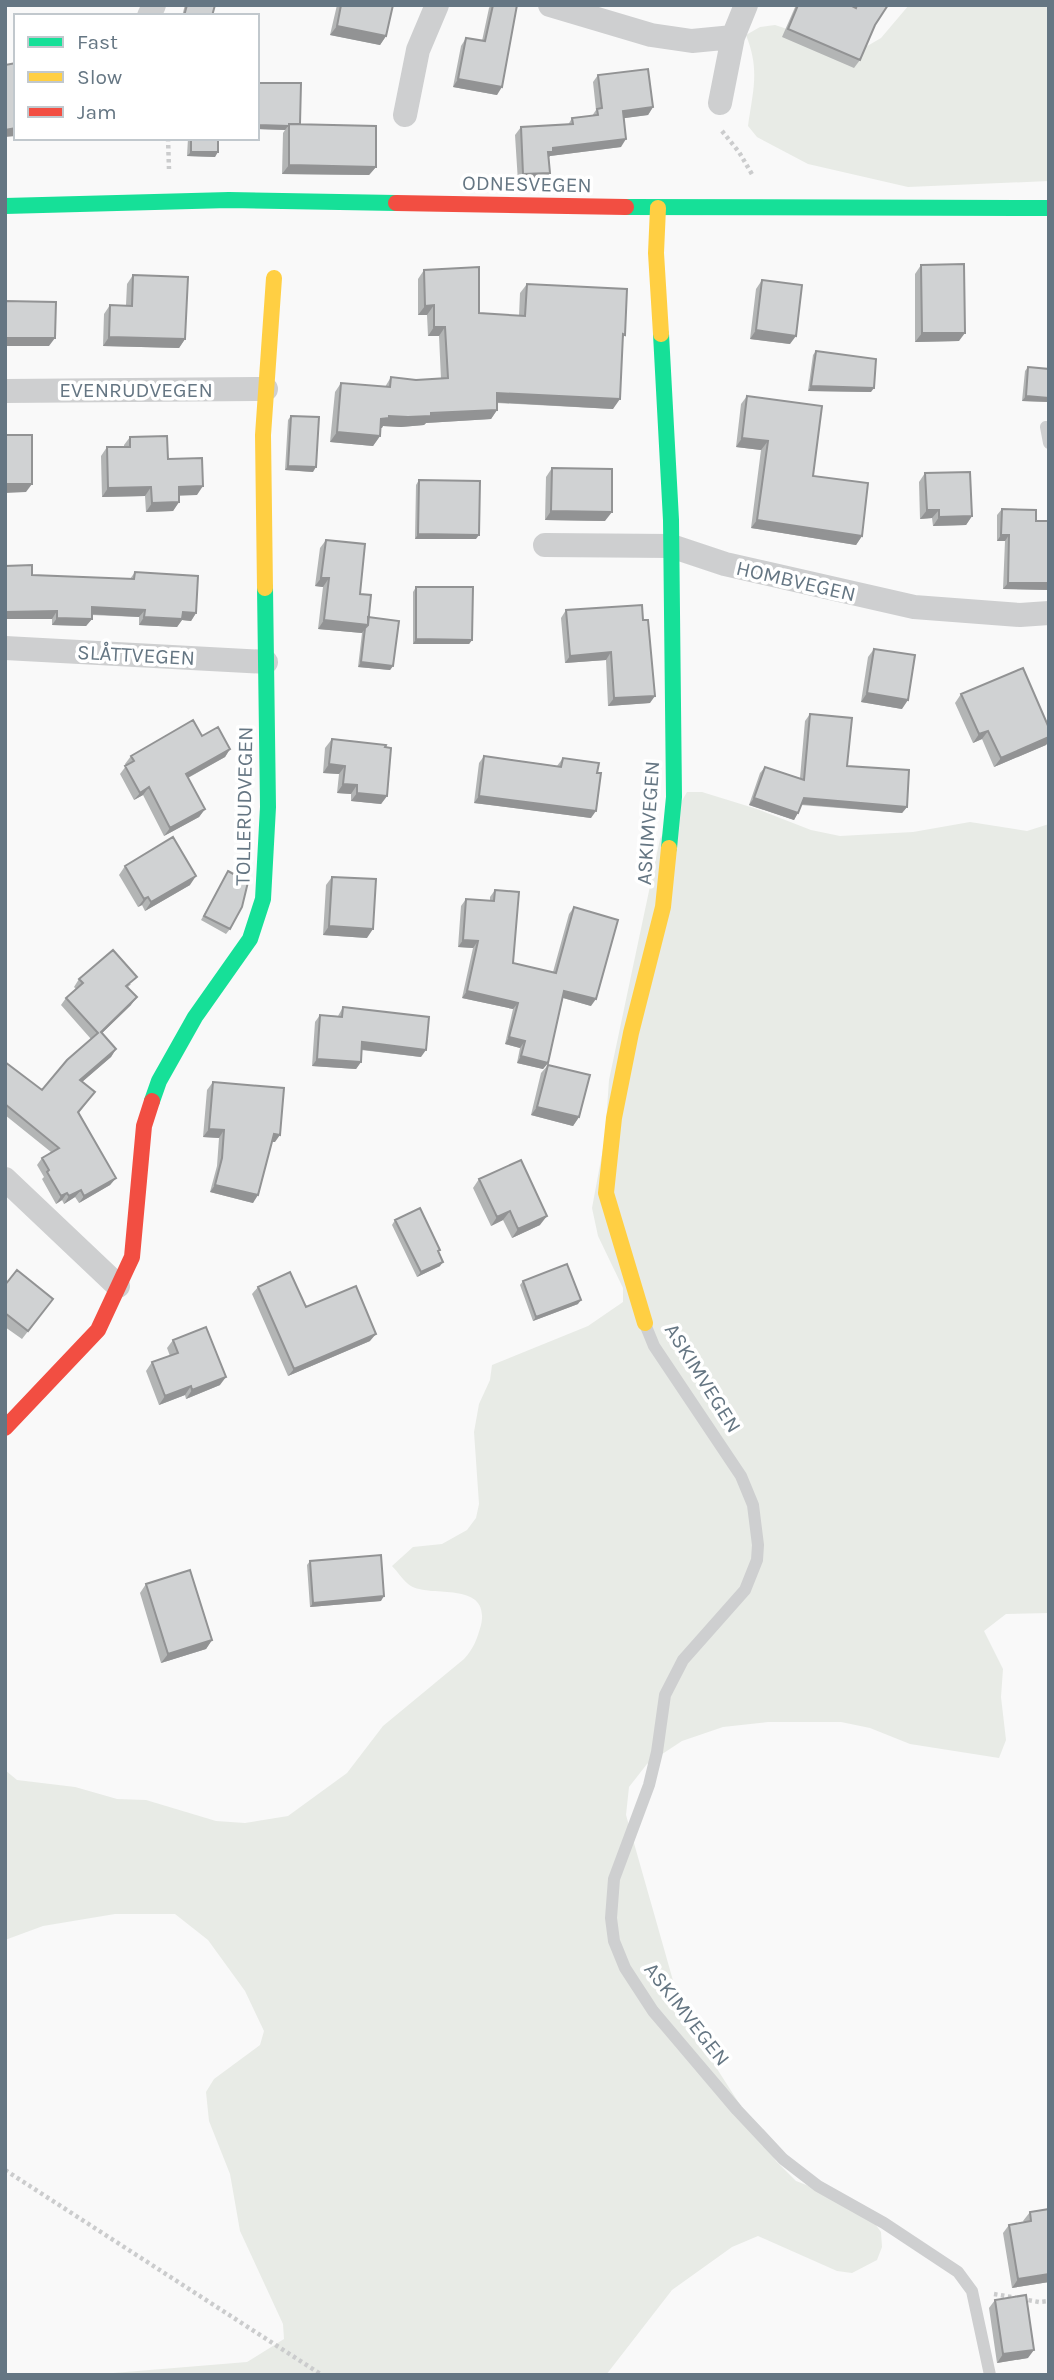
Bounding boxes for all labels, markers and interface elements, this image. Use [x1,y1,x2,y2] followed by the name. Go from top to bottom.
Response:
[14,14,259,140] legend
[77,30,118,54] text: Fast
[77,65,122,89] text: Slow
[77,100,117,124] text: Jam
[462,171,592,197] street label: ODNESVEGEN
[59,378,213,402] street label: EVENRUDVEGEN
[734,556,858,606] street label: HOMBVEGEN
[76,640,196,670] street label: SLÅTTVEGEN
[231,726,257,886] street label: TOLLERUDVEGEN
[632,760,664,886] street label: ASKIMVEGEN
[660,1319,746,1437] street label: ASKIMVEGEN
[639,1958,735,2070] street label: ASKIMVEGEN

